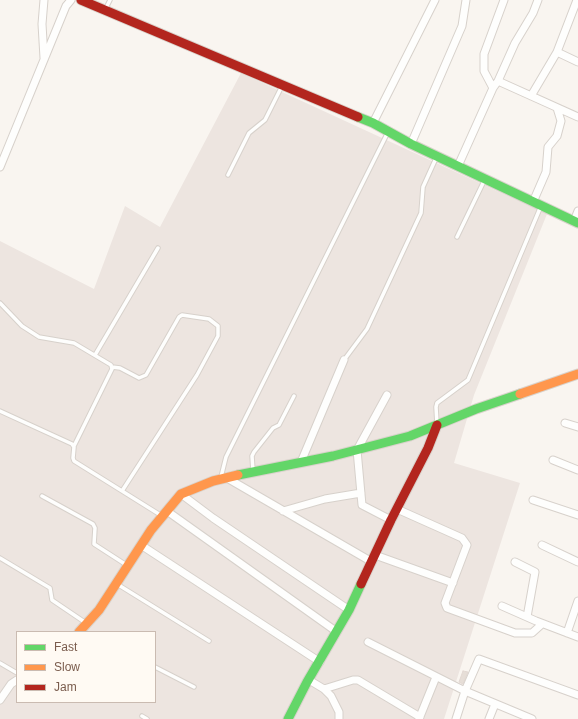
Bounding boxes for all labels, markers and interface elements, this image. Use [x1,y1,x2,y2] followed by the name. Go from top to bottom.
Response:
[16,631,156,703] legend
[54,640,77,654] text: Fast
[54,660,80,674] text: Slow
[54,680,77,694] text: Jam

